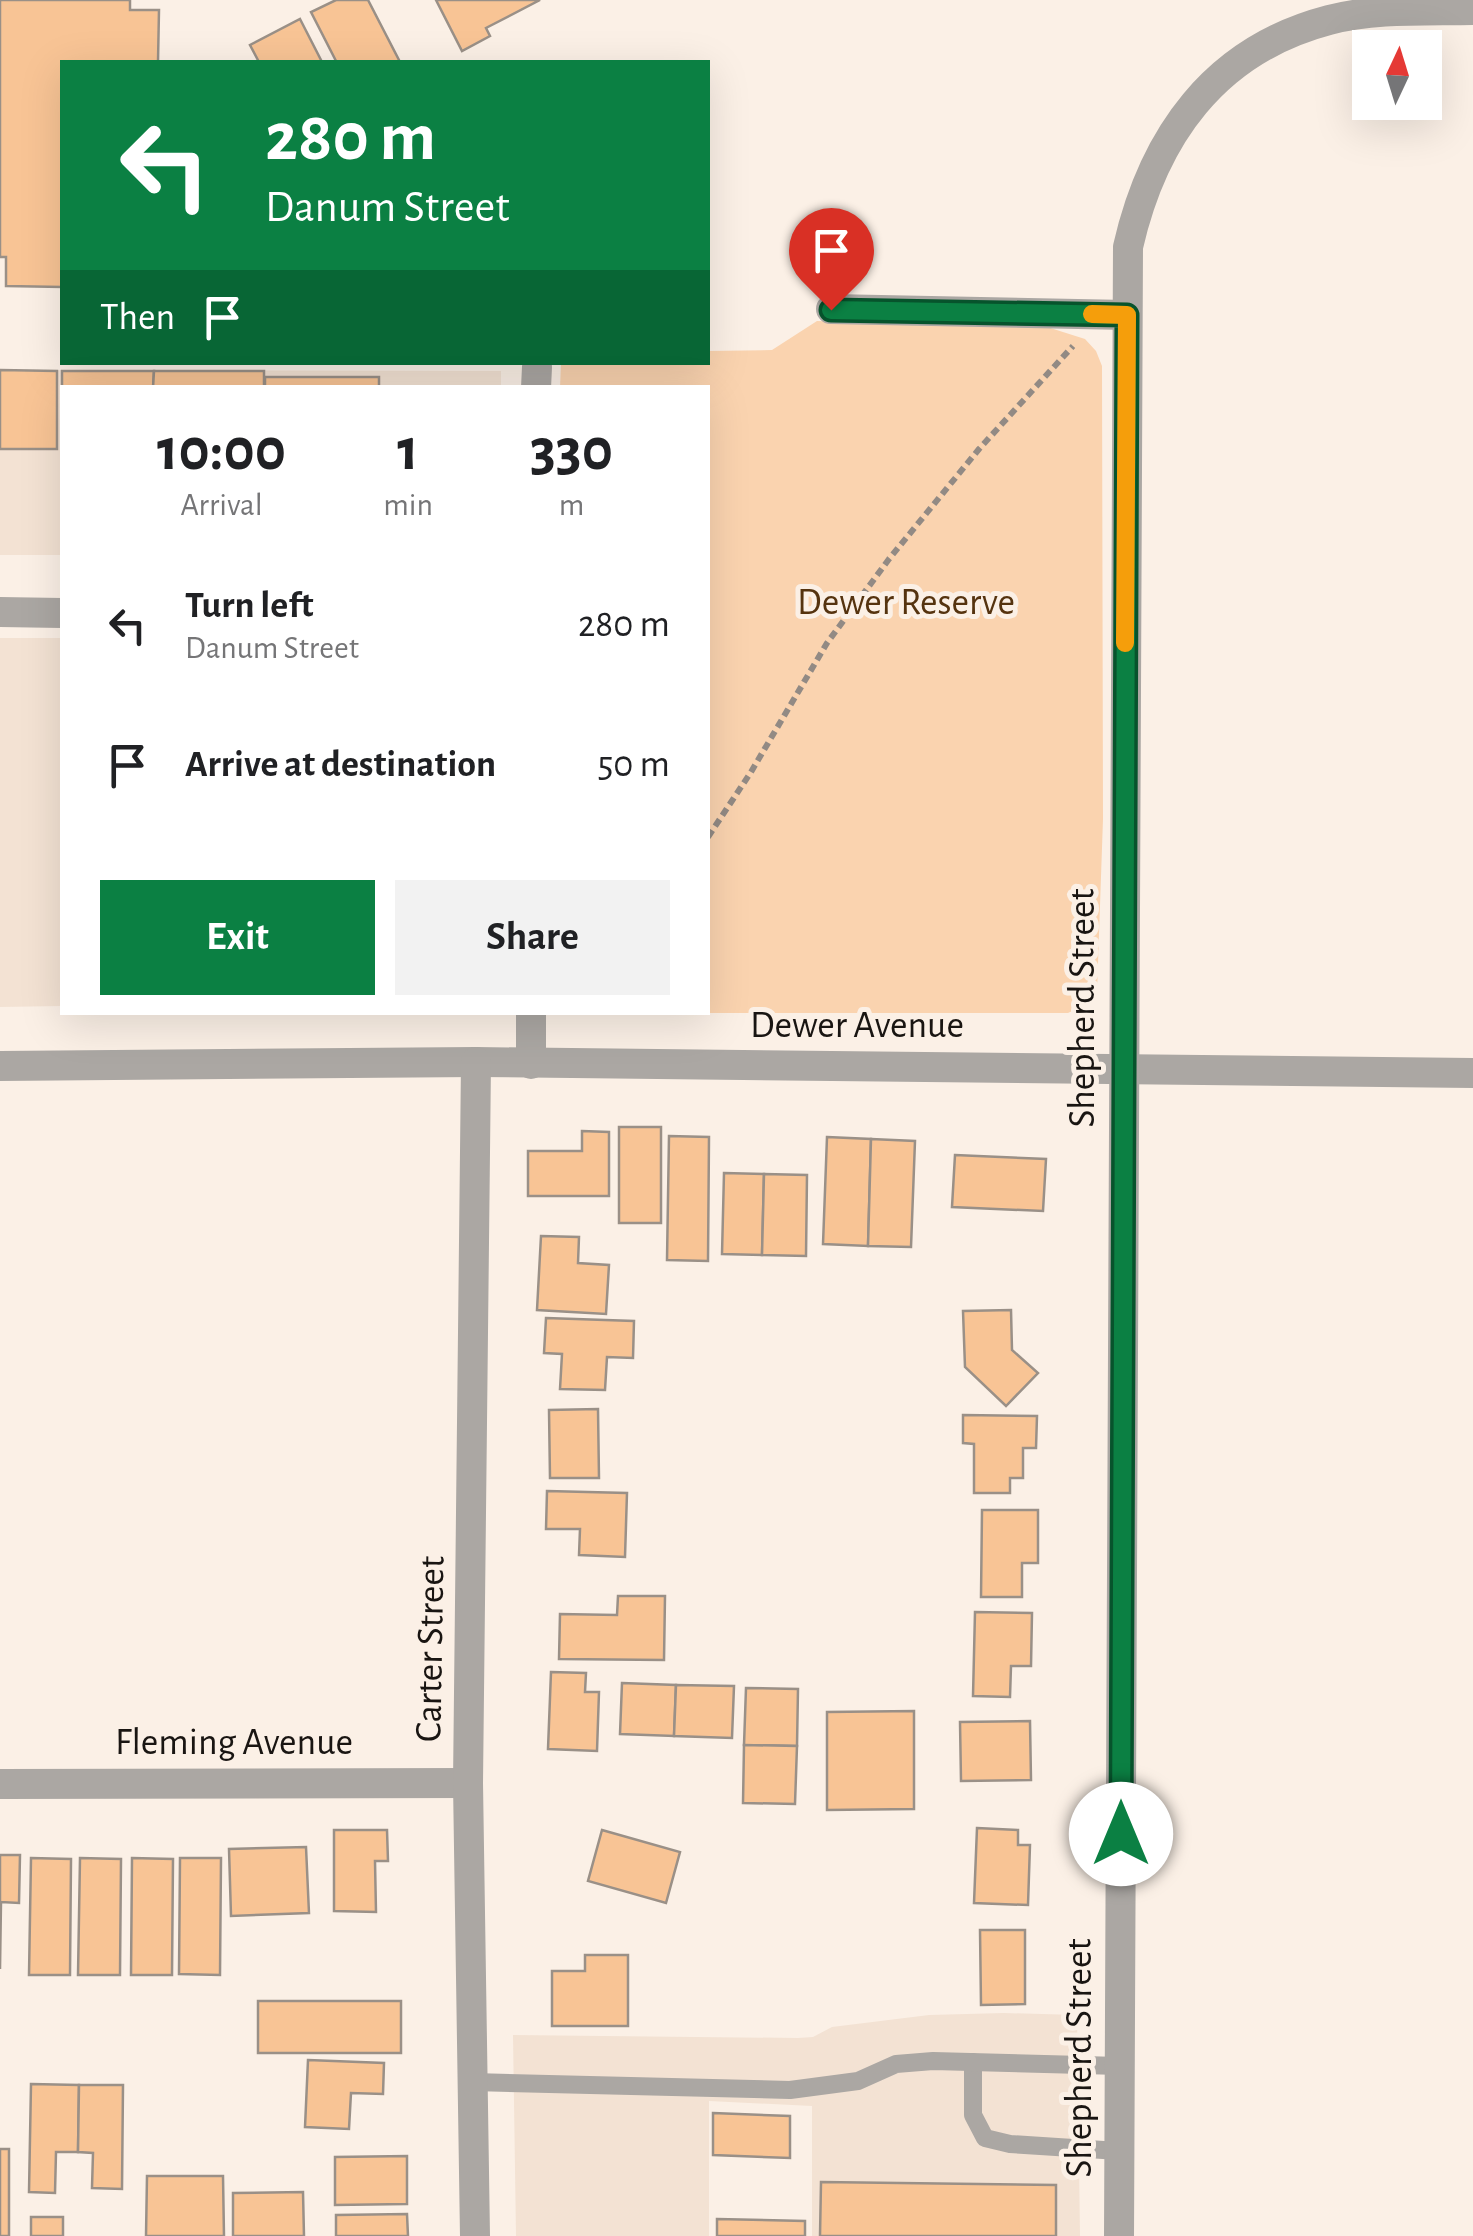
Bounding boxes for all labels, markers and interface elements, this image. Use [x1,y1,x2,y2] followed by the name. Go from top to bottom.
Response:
[1352,30,1442,120] north arrow
[1352,30,1442,120] map controls
[100,100,230,230] icon: left
[265,103,436,173] text: 280 m
[265,185,510,230] text: Danum Street
[789,208,874,311] pin
[804,223,859,278] icon: arrive
[195,290,250,345] icon: arrive
[100,299,175,337] text: Then
[157,421,286,481] text: 10:00
[397,421,419,481] text: 1
[530,421,613,481] text: 330
[180,489,263,521] text: Arrival
[383,489,433,521] text: min
[559,489,584,521] text: m
[797,584,1015,622] park label: Dewer Reserve
[185,587,313,625] text: Turn left
[100,598,155,653] icon: left
[578,606,670,644] text: 280 m
[185,632,359,664] text: Danum Street
[100,738,155,793] icon: arrive
[185,746,496,784] text: Arrive at destination
[597,746,670,784] text: 50 m
[100,880,375,995] button: Exit
[395,880,670,995] button: Share
[1064,888,1102,1128] street label: Shepherd Street
[750,1007,964,1045] street label: Dewer Avenue
[410,1556,452,1742] street label: Carter Street
[115,1724,353,1762] street label: Fleming Avenue
[1069,1782,1173,1886] position arrow
[1061,1938,1099,2178] street label: Shepherd Street

